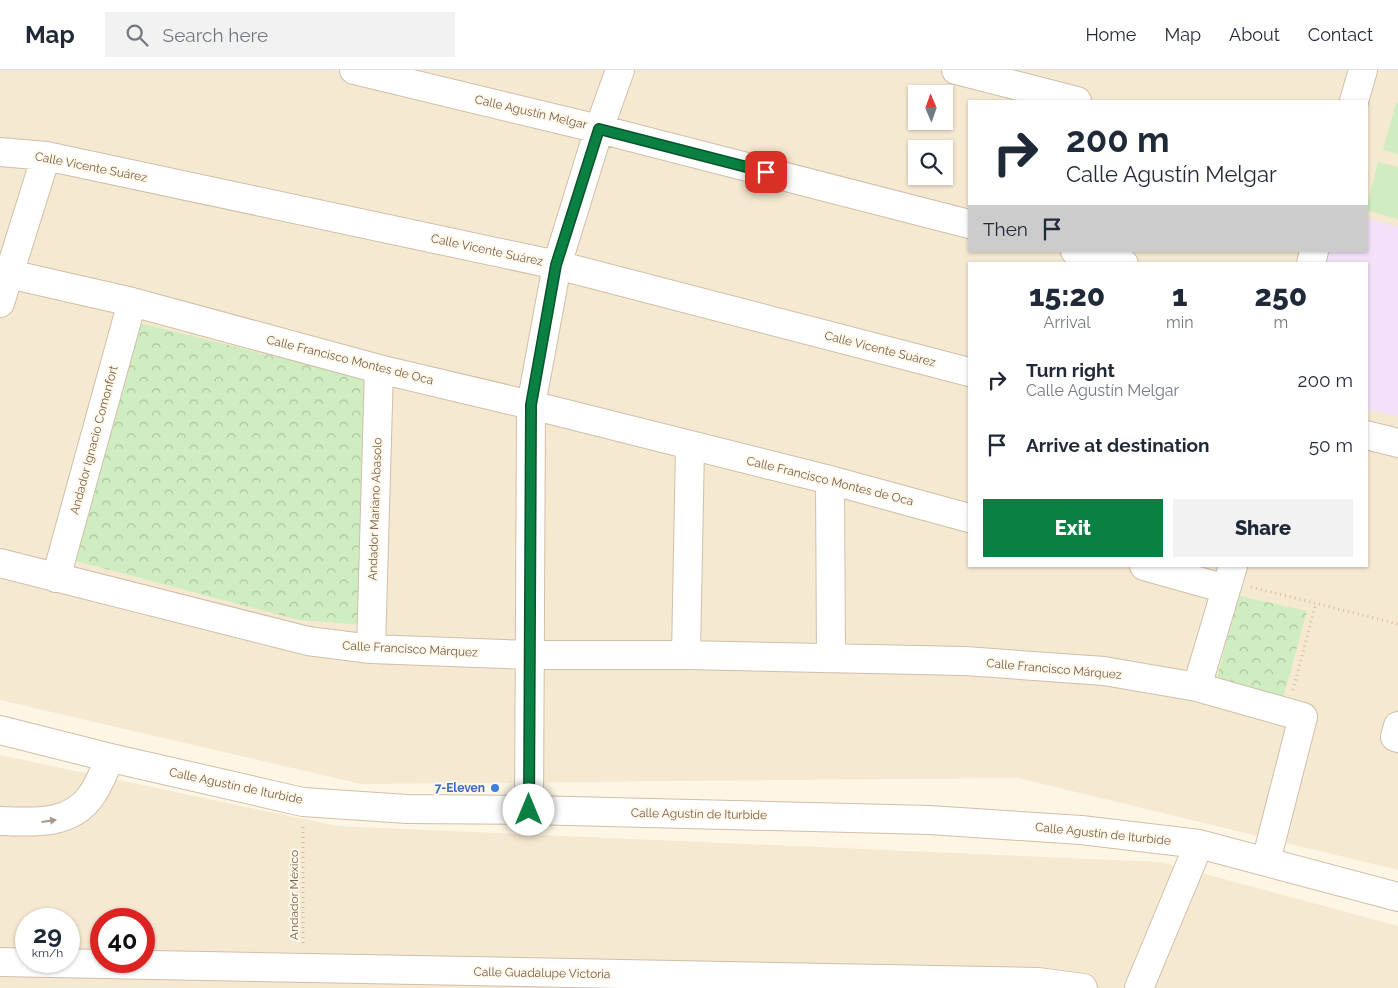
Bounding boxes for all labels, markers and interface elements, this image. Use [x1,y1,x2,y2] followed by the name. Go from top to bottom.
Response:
[105,12,455,57] search box
[25,20,75,49] text: Map
[123,21,151,49] icon: search
[163,24,268,46] text: Search here
[1085,24,1136,45] text: Home
[1164,24,1201,45] text: Map
[1229,24,1280,45] text: About
[1308,24,1373,45] text: Contact
[908,85,952,130] north arrow
[908,85,953,185] map controls
[473,92,589,132] street label: Calle Agustín Melgar
[1066,119,1170,160] text: 200 m
[983,120,1048,185] icon: right
[908,140,953,185] button: search
[34,149,148,185] street label: Calle Vicente Suárez
[745,151,787,193] pin
[752,158,780,186] icon: arrive
[1066,161,1277,187] text: Calle Agustín Melgar
[1038,215,1066,243] icon: arrive
[983,218,1028,240] text: Then
[430,231,544,269] street label: Calle Vicente Suárez
[1029,278,1105,313] text: 15:20
[1172,278,1188,313] text: 1
[1255,278,1307,313] text: 250
[1044,313,1091,332] text: Arrival
[1166,313,1194,332] text: min
[1273,313,1288,332] text: m
[823,328,937,370] street label: Calle Vicente Suárez
[265,332,435,388] street label: Calle Francisco Montes de Oca
[1026,359,1115,381] text: Turn right
[67,364,121,516] street label: Andador Ignacio Comonfort
[983,366,1011,394] icon: right
[1298,369,1353,391] text: 200 m
[1026,381,1179,400] text: Calle Agustín Melgar
[983,431,1011,459] icon: arrive
[1026,434,1210,456] text: Arrive at destination
[1309,434,1353,456] text: 50 m
[366,437,384,581] street label: Andador Mariano Abasolo
[745,453,915,509] street label: Calle Francisco Montes de Oca
[983,499,1163,557] button: Exit
[1173,499,1353,557] button: Share
[342,638,478,660] street label: Calle Francisco Márquez
[986,656,1122,682] street label: Calle Francisco Márquez
[168,765,304,807] street label: Calle Agustín de Iturbide
[435,781,485,795] place label: 7-Eleven
[489,782,501,794] marker: 7-Eleven
[502,783,554,835] position arrow
[631,806,767,822] street label: Calle Agustín de Iturbide
[41,816,57,824] one-way arrow
[1034,820,1172,848] street label: Calle Agustín de Iturbide
[287,850,301,940] street label: Andador México
[90,908,155,973] speed limit sign: 40
[33,919,62,949] text: 29
[32,946,63,960] text: km/h
[473,965,611,981] street label: Calle Guadalupe Victoria

